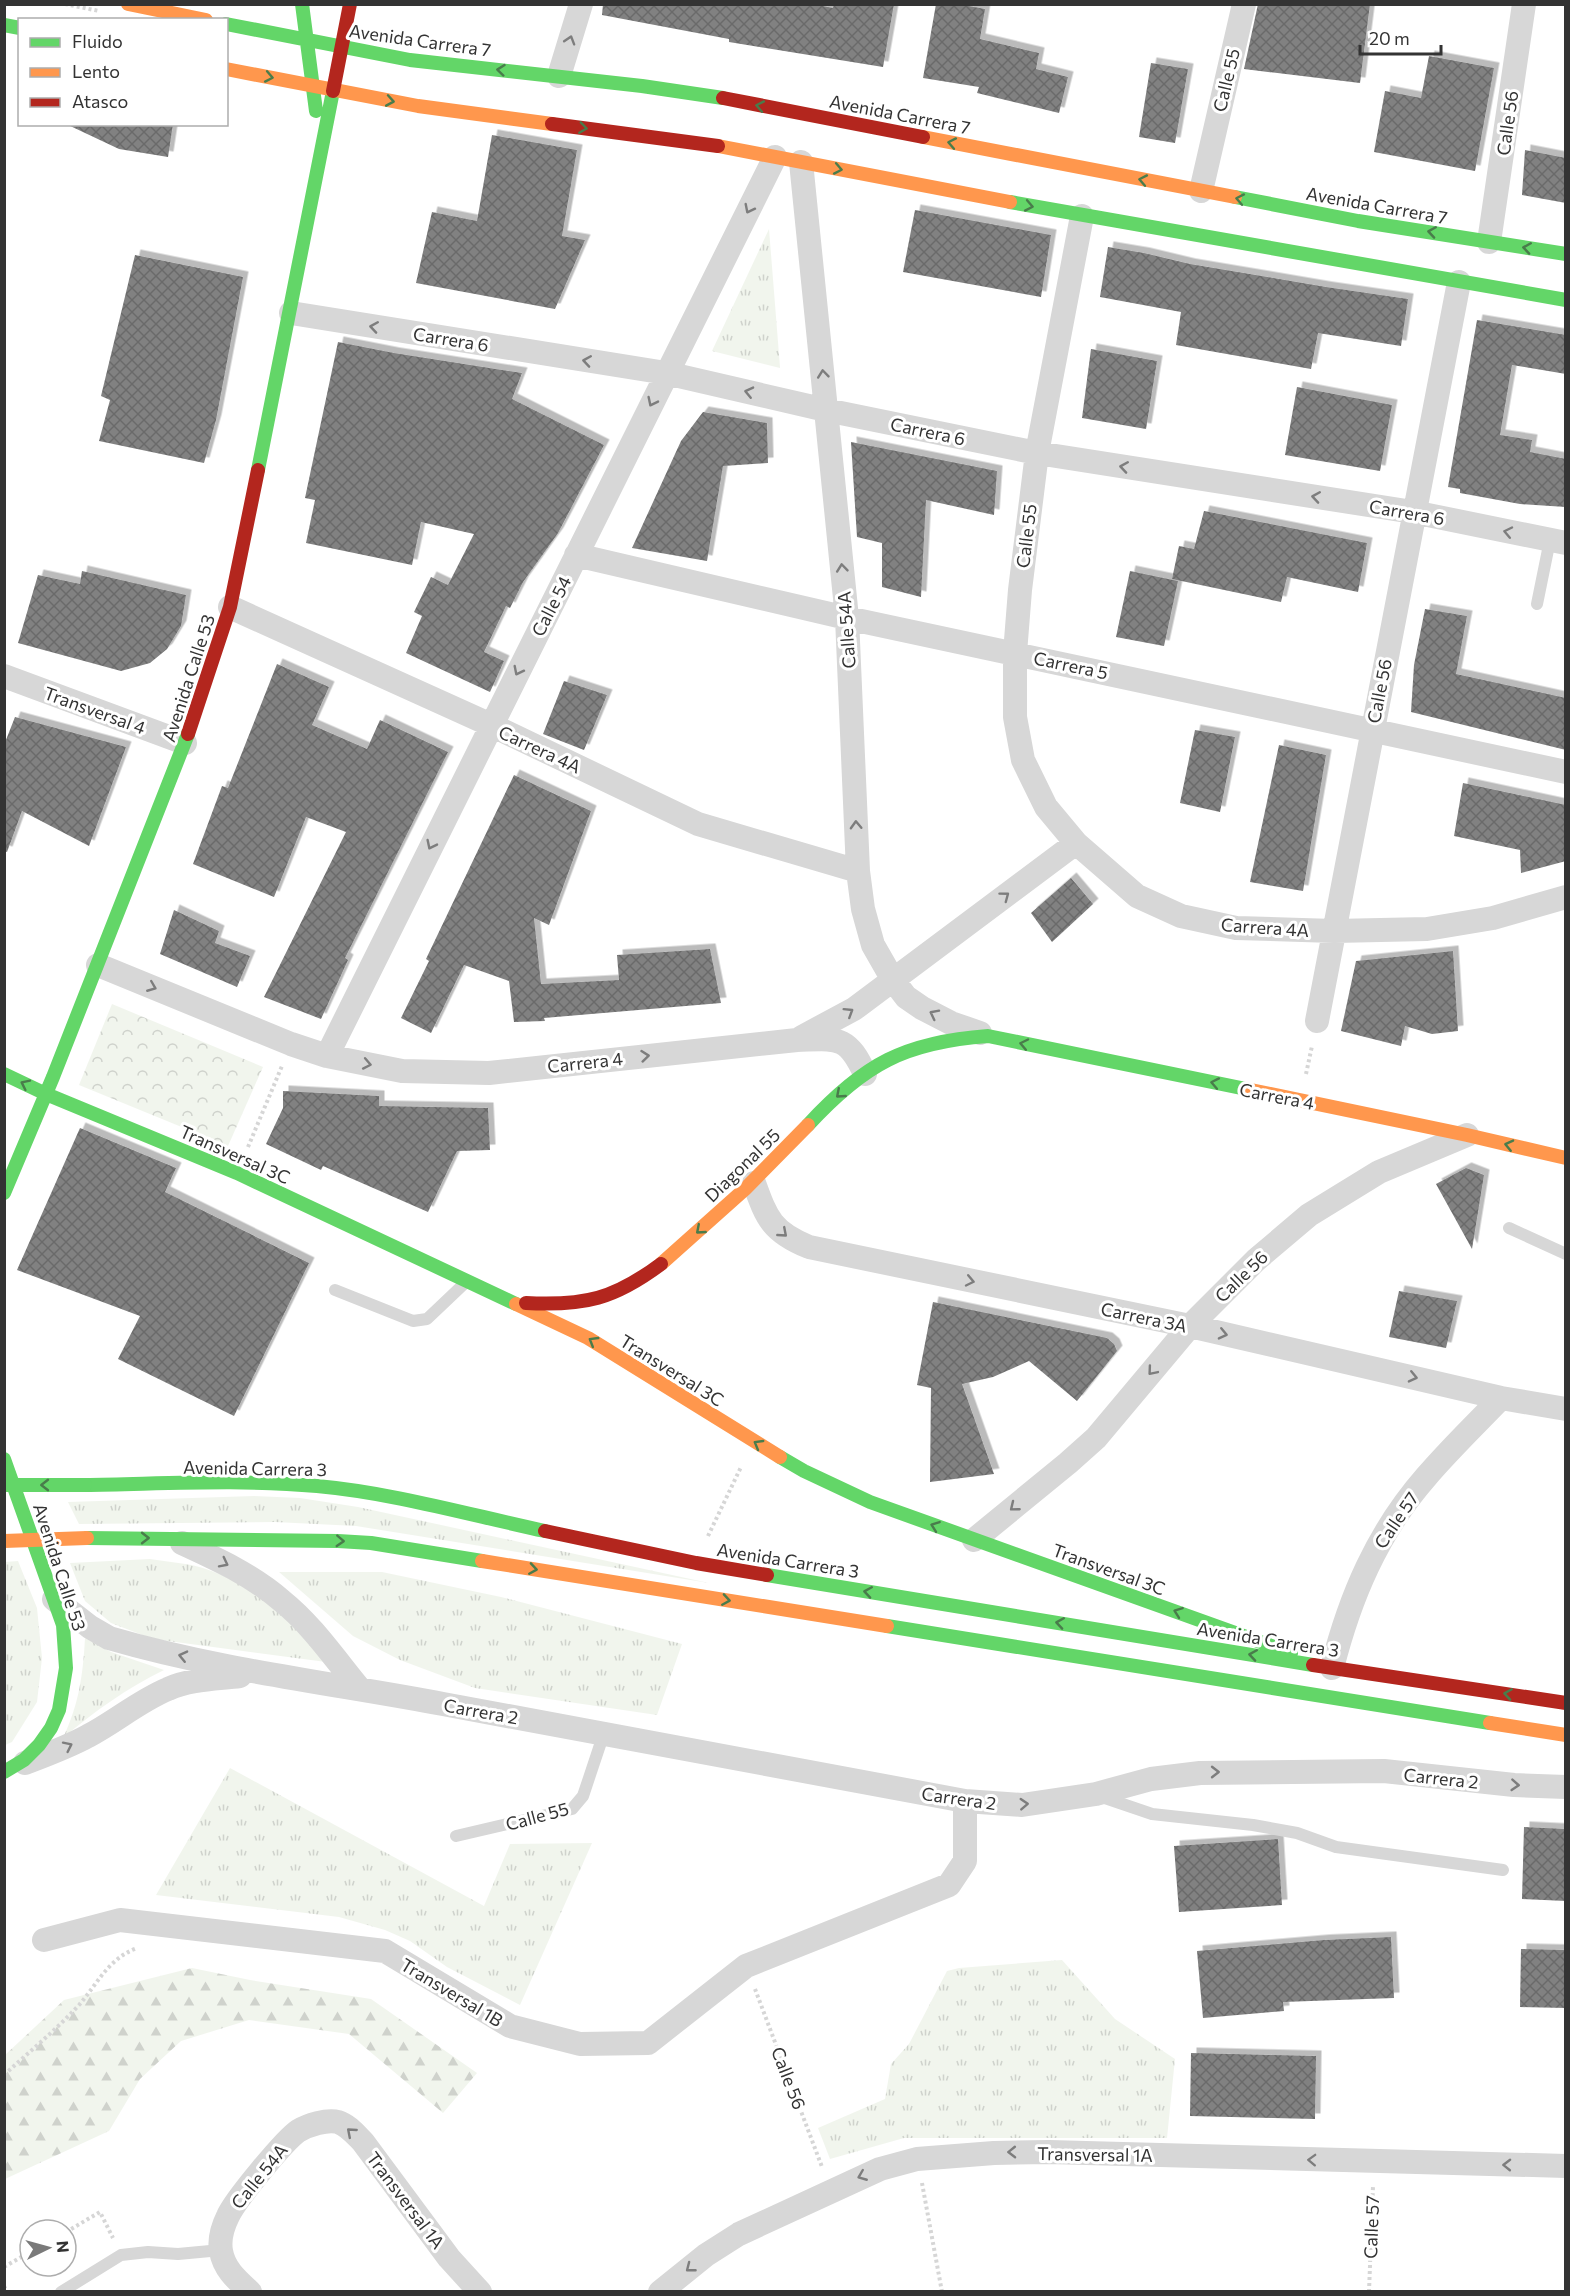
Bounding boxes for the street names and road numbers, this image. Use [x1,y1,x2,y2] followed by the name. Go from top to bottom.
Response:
[348,19,492,61] street label: Avenida Carrera 7
[1208,46,1244,114] street label: Calle 55
[1492,89,1522,157] street label: Calle 56
[828,90,972,138] street label: Avenida Carrera 7
[1305,182,1449,228] street label: Avenida Carrera 7
[412,322,490,356] street label: Carrera 6
[888,412,968,450] street label: Carrera 6
[1368,495,1446,529] street label: Carrera 6
[1011,503,1041,569] street label: Calle 55
[526,572,576,640] street label: Calle 54
[832,591,860,669] street label: Calle 54A
[157,611,219,745] street label: Avenida Calle 53
[1032,646,1110,684] street label: Carrera 5
[1362,657,1396,725] street label: Calle 56
[41,681,149,739] street label: Transversal 4
[495,720,585,778] street label: Carrera 4A
[1220,913,1310,941] street label: Carrera 4A
[546,1047,624,1077] street label: Carrera 4
[1238,1078,1317,1114] street label: Carrera 4
[176,1120,294,1188] street label: Transversal 3C
[700,1124,784,1206] street label: Diagonal 55
[1210,1245,1272,1307] street label: Calle 56
[1099,1297,1189,1337] street label: Carrera 3A
[616,1329,728,1411] street label: Transversal 3C
[183,1456,327,1480] street label: Avenida Carrera 3
[1369,1487,1423,1553] street label: Calle 57
[29,1500,91,1634] street label: Avenida Calle 53
[715,1538,861,1582] street label: Avenida Carrera 3
[1050,1538,1168,1600] street label: Transversal 3C
[1195,1617,1341,1661] street label: Avenida Carrera 3
[442,1694,520,1728] street label: Carrera 2
[1402,1763,1480,1793] street label: Carrera 2
[920,1782,998,1814] street label: Carrera 2
[503,1797,571,1835] street label: Calle 55
[397,1953,507,2031] street label: Transversal 1B
[767,2044,811,2112] street label: Calle 56
[226,2139,292,2213] street label: Calle 54A
[1037,2142,1153,2166] street label: Transversal 1A
[362,2147,450,2253] street label: Transversal 1A
[1359,2195,1383,2259] street label: Calle 57

